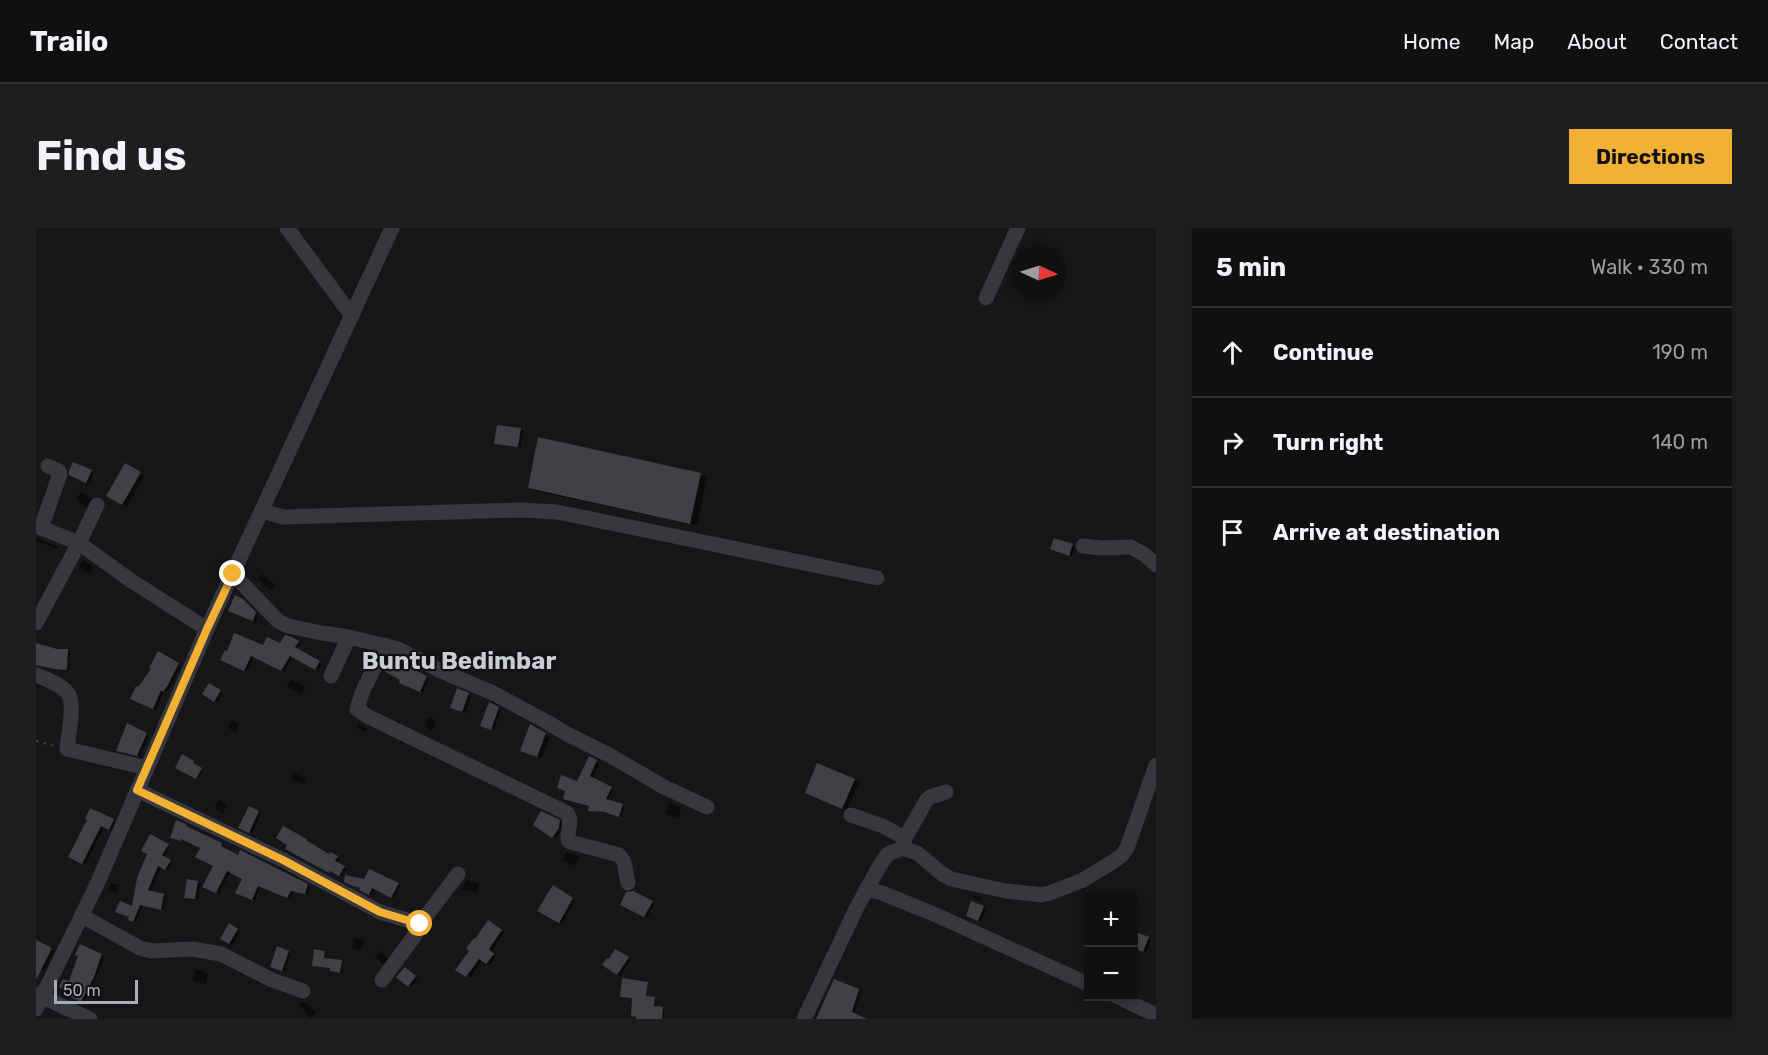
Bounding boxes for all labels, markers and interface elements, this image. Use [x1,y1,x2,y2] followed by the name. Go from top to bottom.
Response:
[30,25,108,58] text: Trailo
[1403,29,1460,54] text: Home
[1493,29,1534,54] text: Map
[1567,29,1627,54] text: About
[1660,29,1738,54] text: Contact
[1569,129,1732,184] button: Directions
[36,131,187,181] text: Find us
[1012,246,1066,300] north arrow
[1216,252,1286,283] text: 5 min
[1591,255,1708,279] text: Walk · 330 m
[1216,336,1249,369] icon: ahead
[1273,339,1374,366] text: Continue
[1652,340,1708,364] text: 190 m
[1216,426,1249,459] icon: right
[1273,429,1383,456] text: Turn right
[1652,430,1708,454] text: 140 m
[1216,516,1249,549] icon: arrive
[1273,519,1500,546] text: Arrive at destination
[219,560,245,586] route end
[362,647,556,675] district label: Buntu Bedimbar
[1084,893,1138,1001] map controls
[1084,893,1138,947] button: +
[406,910,432,936] route start
[1084,947,1138,1001] button: −
[54,977,138,1004] scale bar
[63,981,101,1000] text: 50 m

